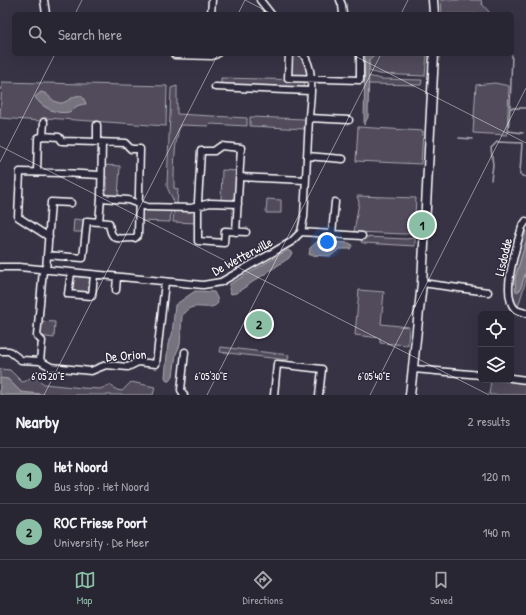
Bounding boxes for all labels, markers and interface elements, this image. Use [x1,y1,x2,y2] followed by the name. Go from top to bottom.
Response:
[12,12,514,56] search box
[26,23,48,45] icon: search
[58,24,122,45] text: Search here
[409,210,435,240] pin: 1
[208,232,276,280] street label: De Wetterwille
[317,232,337,252] your location
[490,236,516,278] street label: Lisdodde
[246,309,272,339] pin: 2
[478,311,514,383] map controls
[478,311,514,347] button: locate
[105,345,147,365] street label: De Orion
[478,347,514,383] button: layers
[31,370,65,383] text: 6°05'20"E
[194,370,228,383] text: 6°05'30"E
[358,370,391,383] text: 6°05'40"E
[16,410,59,433] text: Nearby
[468,412,510,430] text: 2 results
[54,456,107,477] text: Het Noord
[27,467,31,485] text: 1
[482,467,510,485] text: 120 m
[54,477,149,495] text: Bus stop · Het Noord
[54,512,147,533] text: ROC Friese Poort
[26,523,32,541] text: 2
[483,523,510,541] text: 140 m
[54,533,149,551] text: University · De Meer
[74,569,96,607] tab: Map
[243,569,283,607] tab: Directions
[430,569,452,607] tab: Saved

